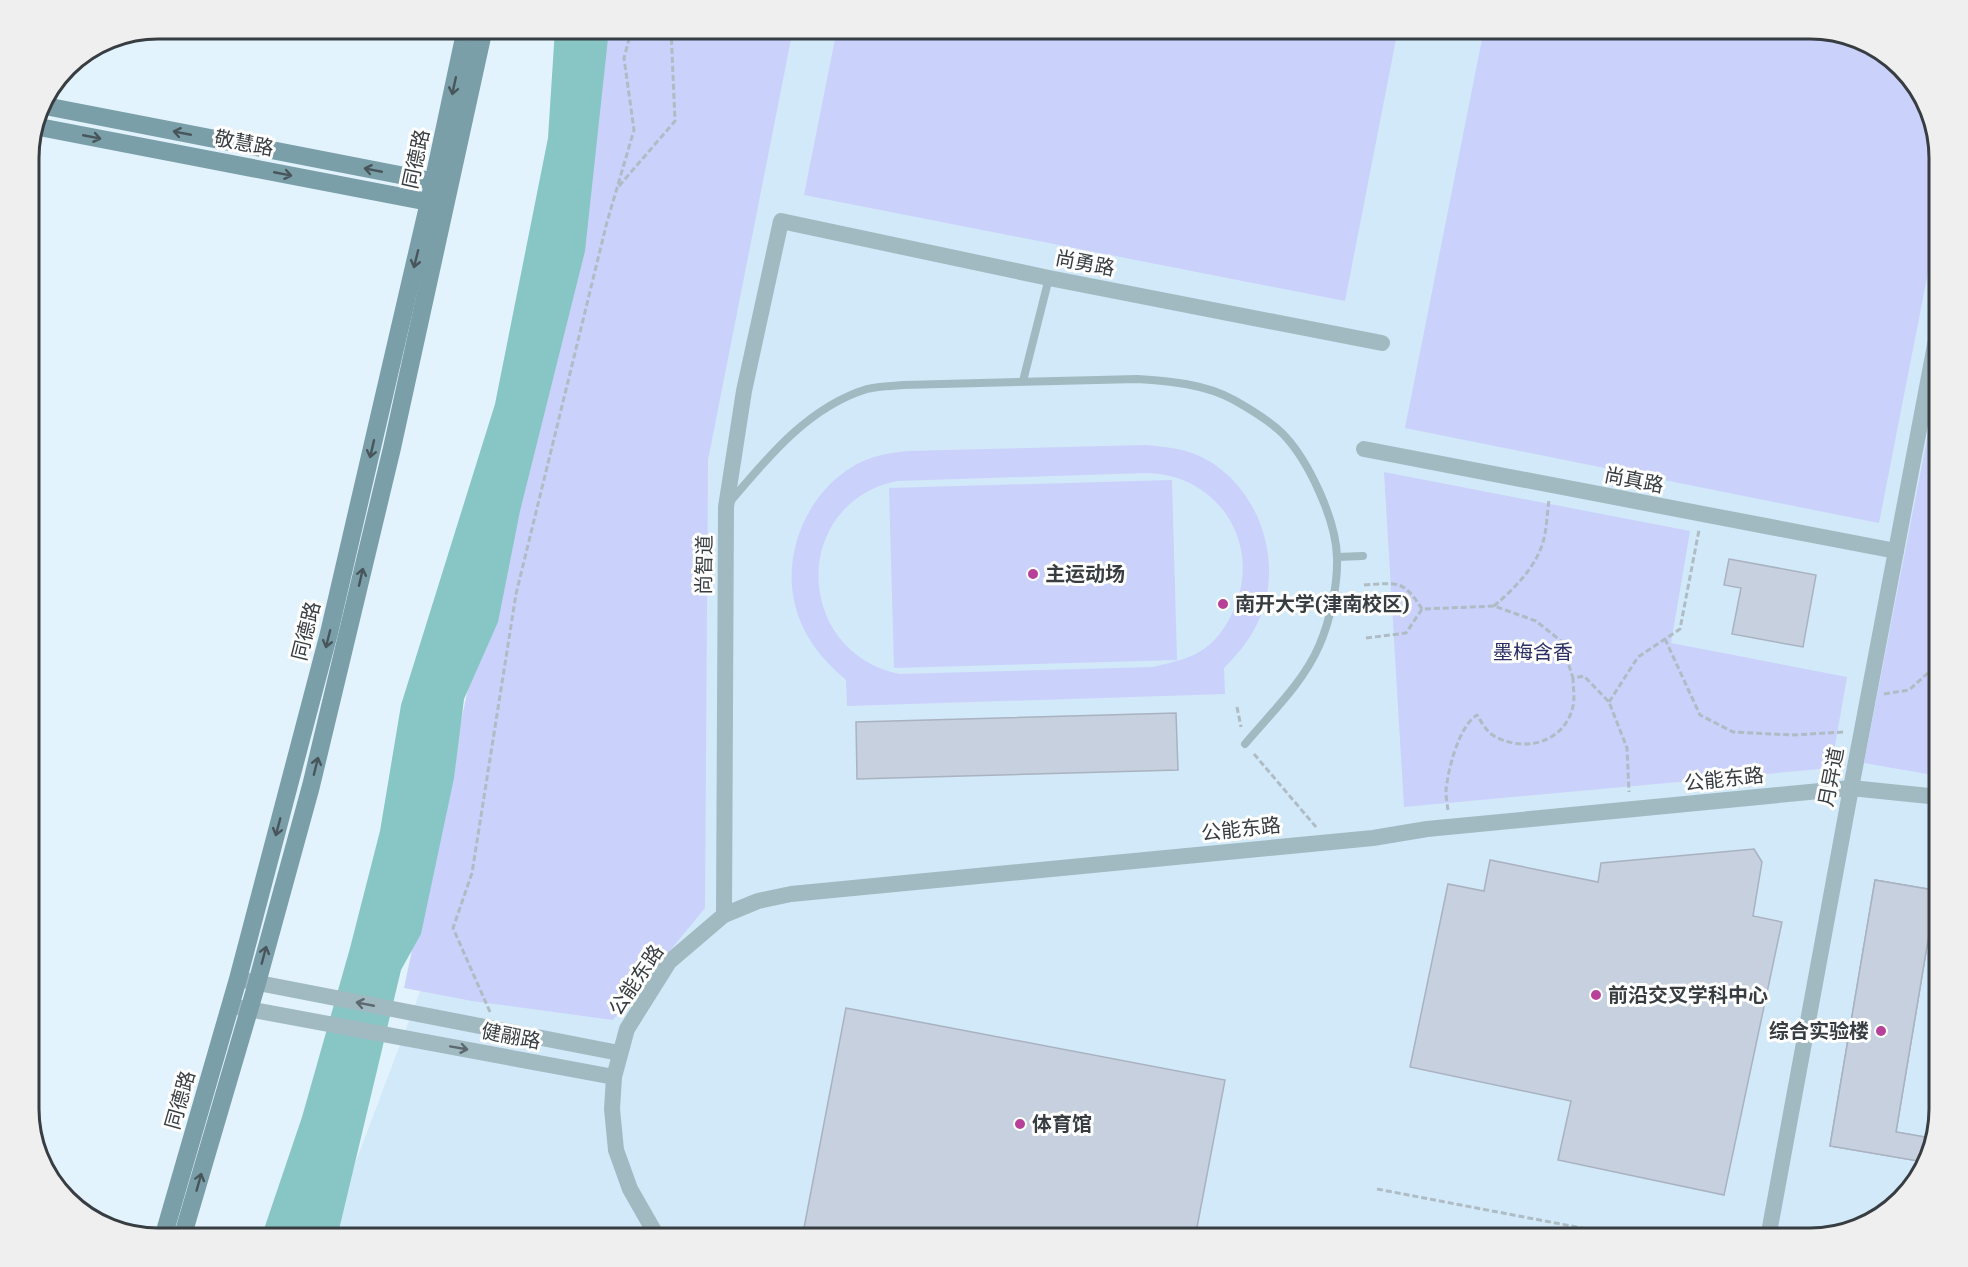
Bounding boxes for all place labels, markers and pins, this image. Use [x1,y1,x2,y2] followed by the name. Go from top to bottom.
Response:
[1045,561,1125,585] place label: 主运动场
[1026,567,1040,581] marker: 主运动场
[1235,591,1410,615] place label: 南开大学(津南校区)
[1216,597,1230,611] marker: 南开大学(津南校区)
[1608,982,1768,1006] place label: 前沿交叉学科中心
[1589,988,1603,1002] marker: 前沿交叉学科中心
[1769,1018,1869,1042] place label: 综合实验楼
[1874,1024,1888,1038] marker: 综合实验楼
[1032,1111,1092,1135] place label: 体育馆
[1013,1117,1027,1131] marker: 体育馆

